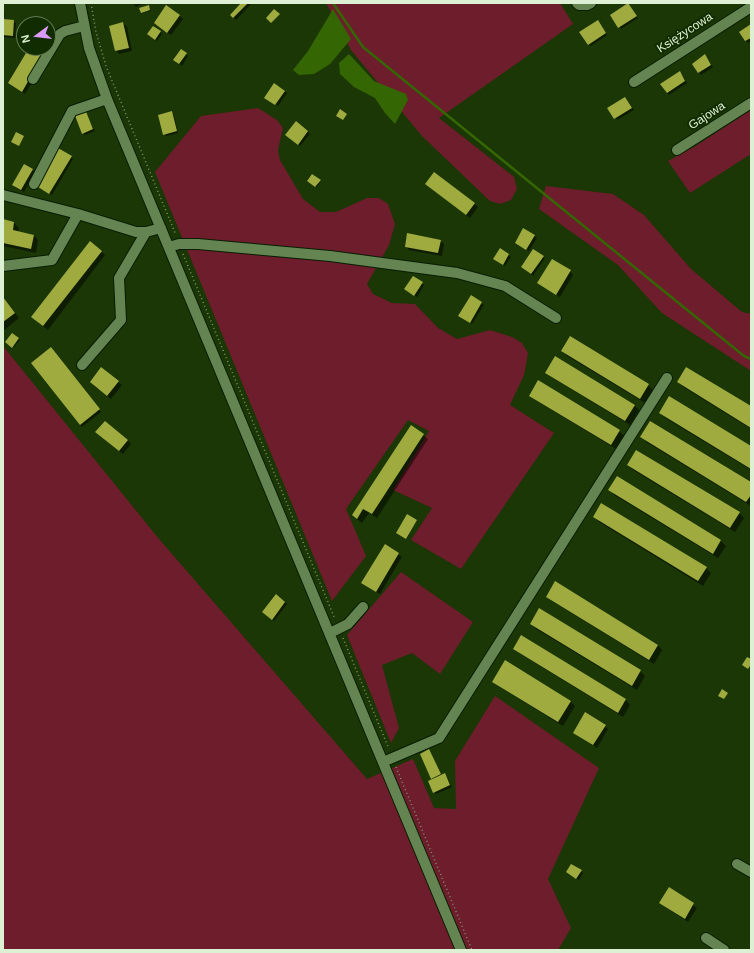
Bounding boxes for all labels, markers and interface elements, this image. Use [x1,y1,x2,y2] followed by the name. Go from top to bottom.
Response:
[655,10,715,56] street label: Księżycowa
[16,16,56,56] north arrow
[19,33,32,44] text: N
[686,99,728,133] street label: Gajowa

